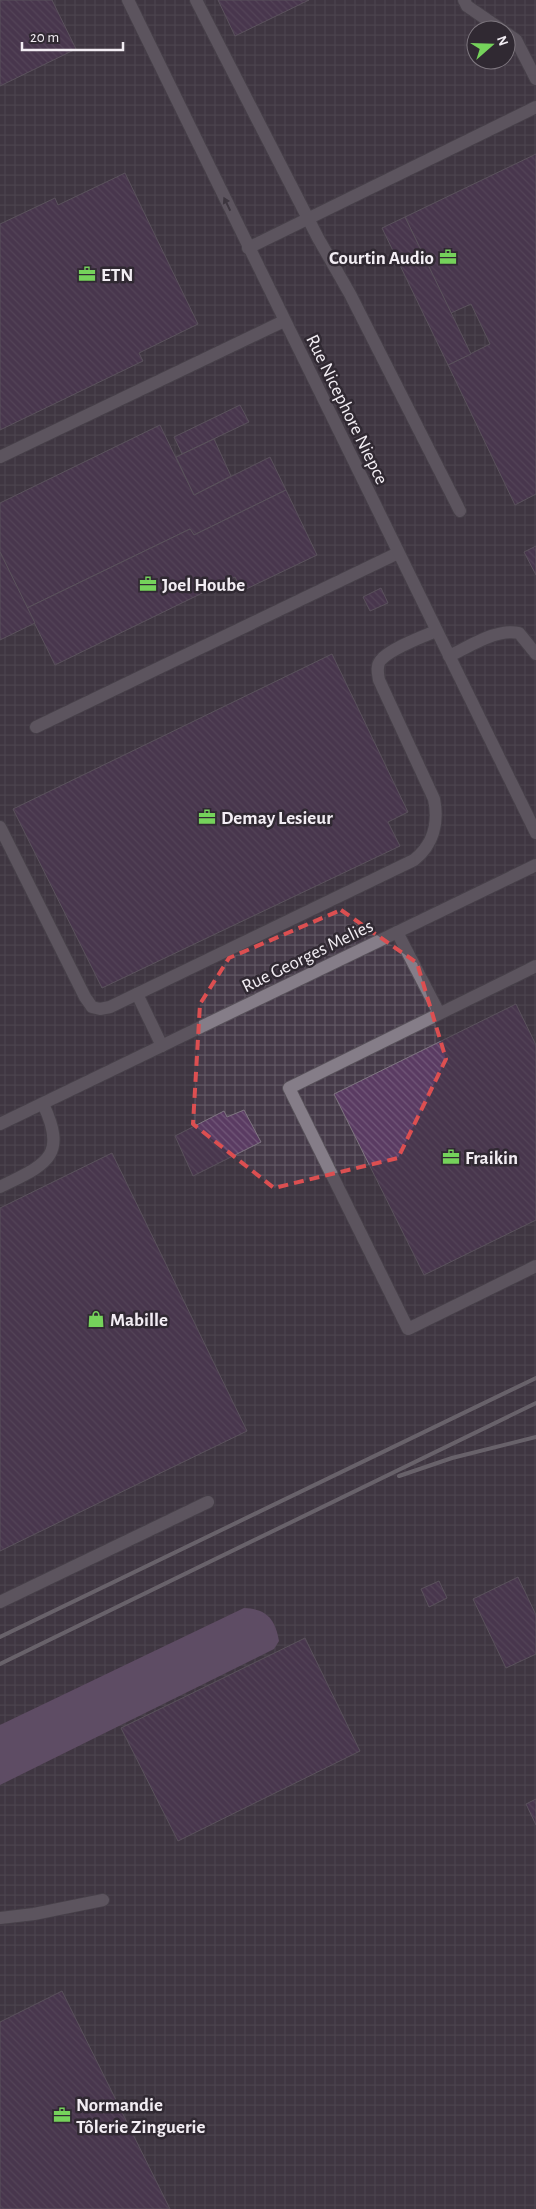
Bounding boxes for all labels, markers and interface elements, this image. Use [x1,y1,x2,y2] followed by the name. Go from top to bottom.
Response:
[22,20,124,52] scale bar
[466,20,516,70] north arrow
[30,30,59,45] text: 20 m
[494,34,511,48] text: N
[222,197,230,211] one-way arrow
[438,247,458,267] office icon: Courtin Audio
[329,249,434,268] place label: Courtin Audio
[77,264,97,284] office icon: ETN
[101,266,133,285] place label: ETN
[302,332,391,488] street label: Rue Nicephore Niepce
[138,574,158,594] office icon: Joel Hoube
[162,576,245,595] place label: Joel Hoube
[197,807,217,827] office icon: Demay Lesieur
[221,809,333,828] place label: Demay Lesieur
[239,916,376,996] street label: Rue Georges Melies
[441,1147,461,1167] office icon: Fraikin
[465,1149,518,1168] place label: Fraikin
[86,1309,106,1329] shop icon: Mabille
[110,1311,168,1330] place label: Mabille
[76,2096,205,2137] place label: Normandie Tôlerie Zinguerie
[52,2105,72,2125] office icon: Normandie Tôlerie Zinguerie

